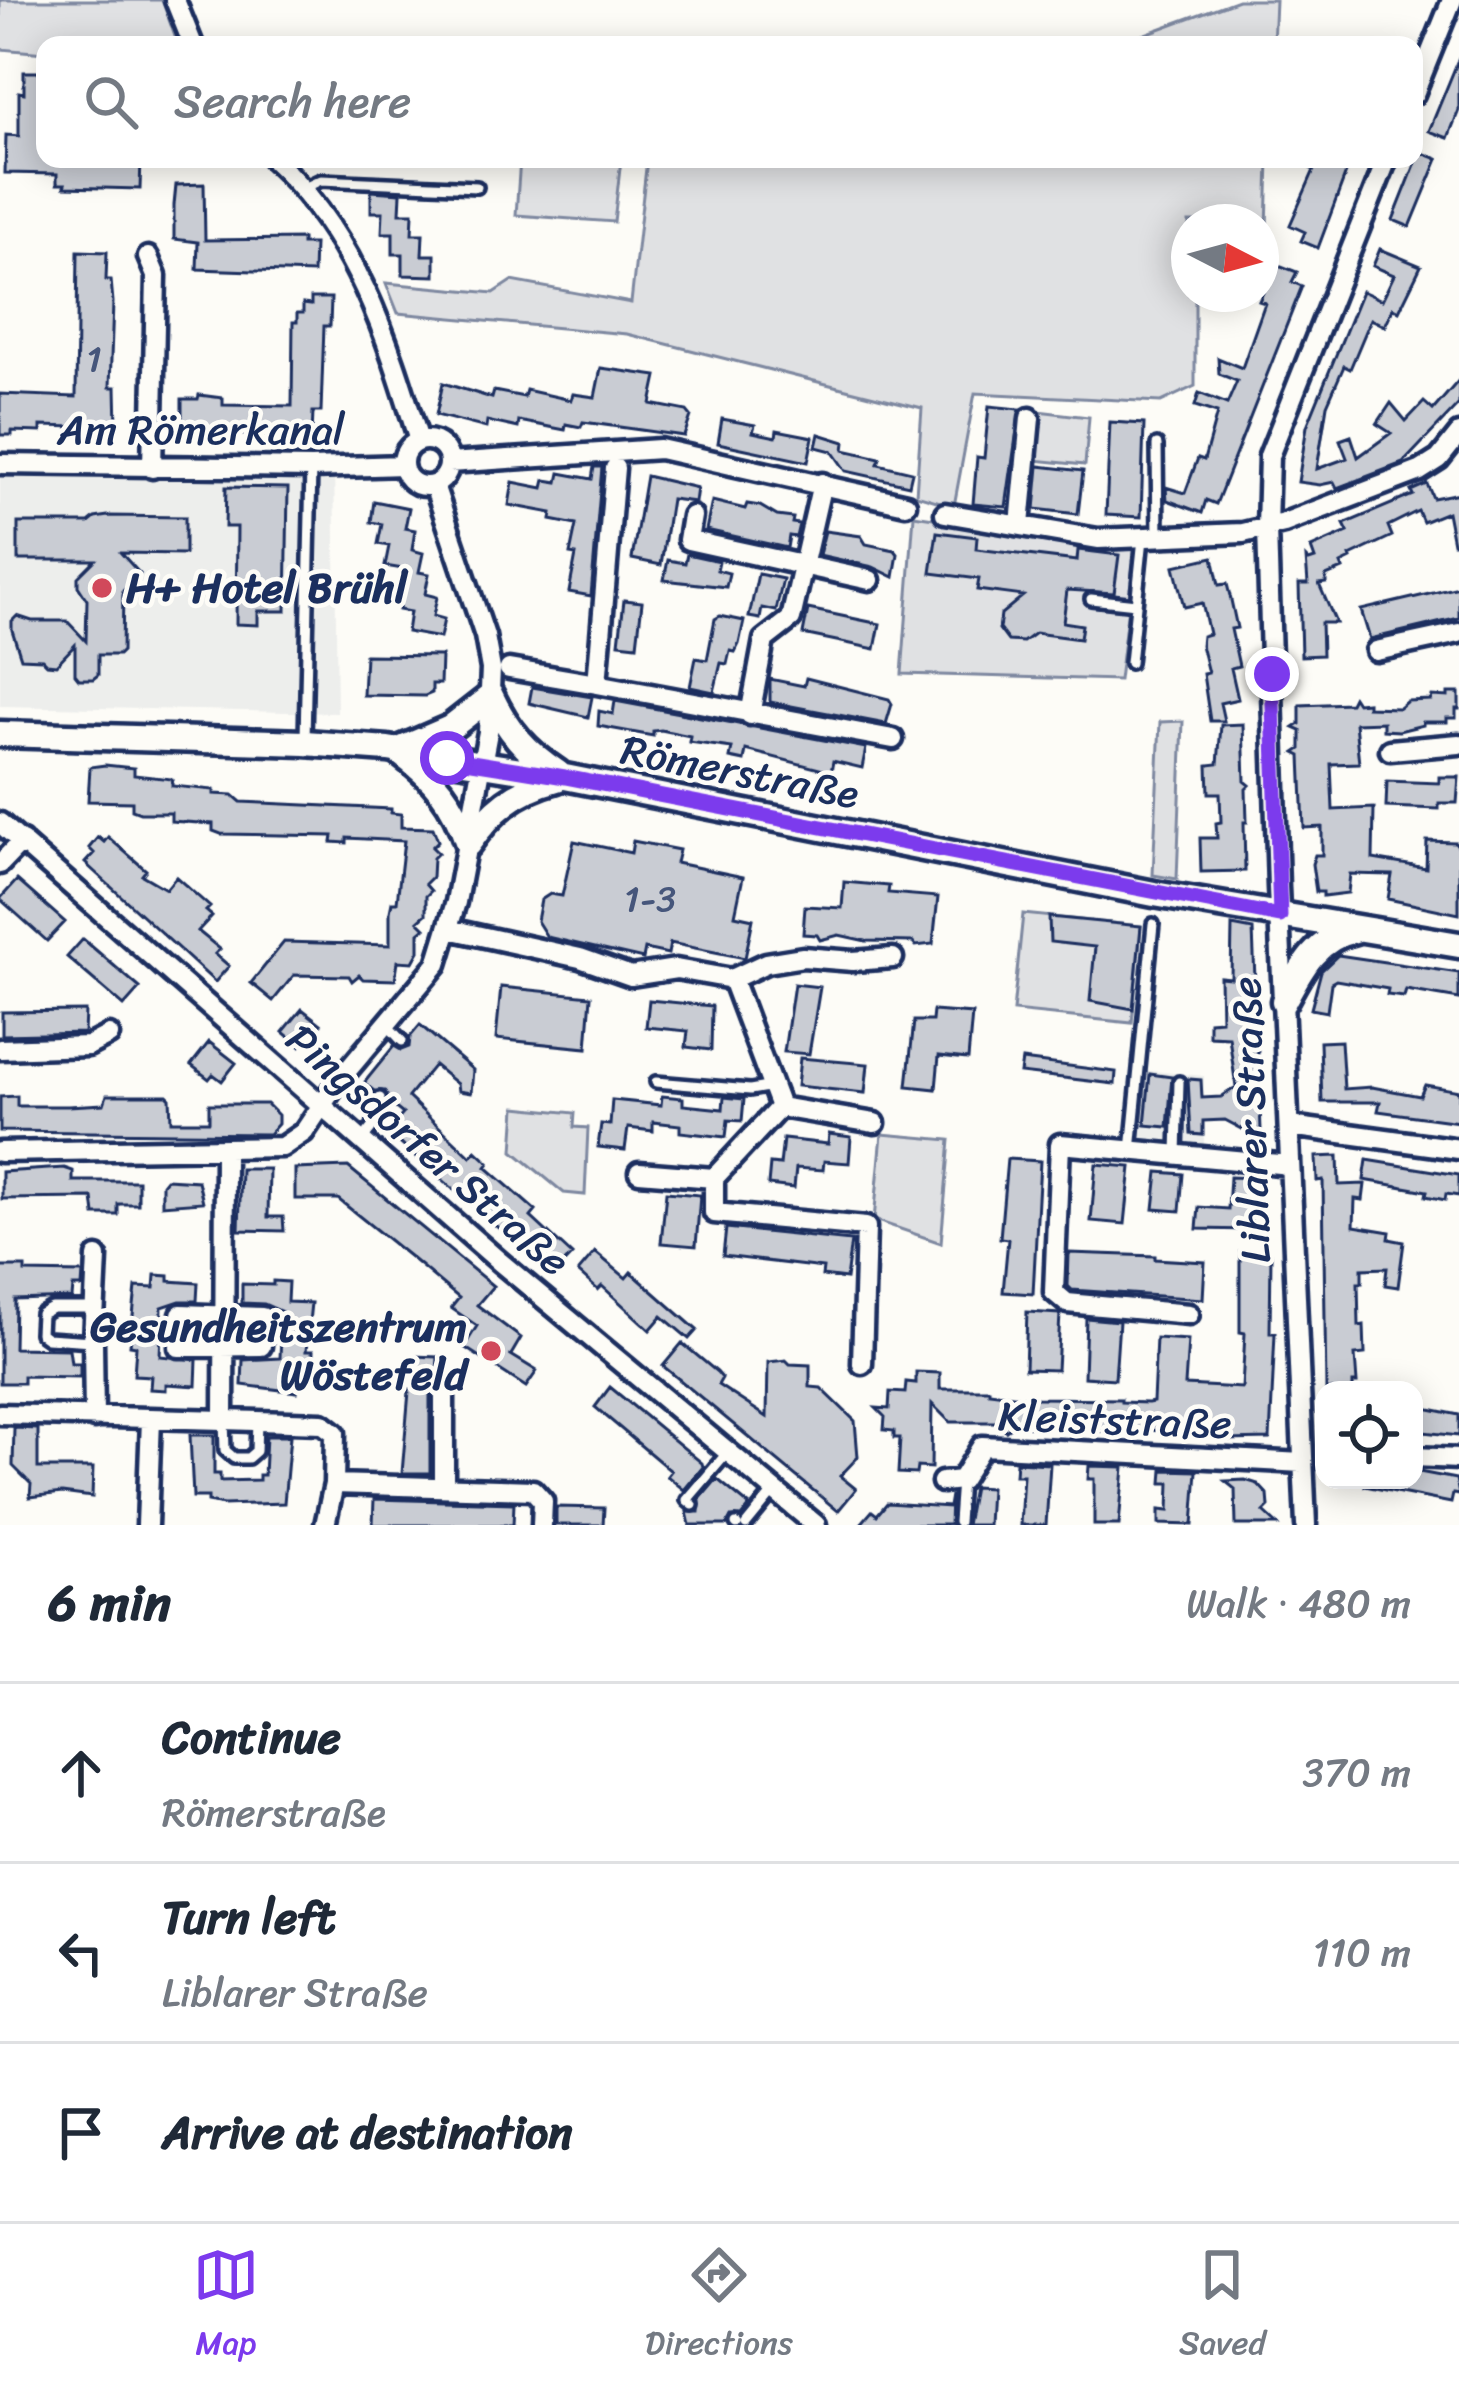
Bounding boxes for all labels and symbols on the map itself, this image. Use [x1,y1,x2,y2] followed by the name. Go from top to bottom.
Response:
[1171,204,1279,312] north arrow
[86,327,102,391] house number: 1
[56,393,346,467] street label: Am Römerkanal
[126,551,409,625] place label: H+ Hotel Brühl
[89,575,115,601] marker: H+ Hotel Brühl
[1245,647,1299,701] route end
[615,713,865,831] street label: Römerstraße
[420,731,474,785] route start
[624,867,676,931] house number: 1-3
[1209,976,1293,1264] street label: Liblarer Straße
[268,1004,588,1296] street label: Pingsdorfer Straße
[90,1290,470,1412] place label: Gesundheitszentrum Wöstefeld
[478,1338,504,1364] marker: Gesundheitszentrum Wöstefeld
[997,1379,1233,1461] street label: Kleiststraße

